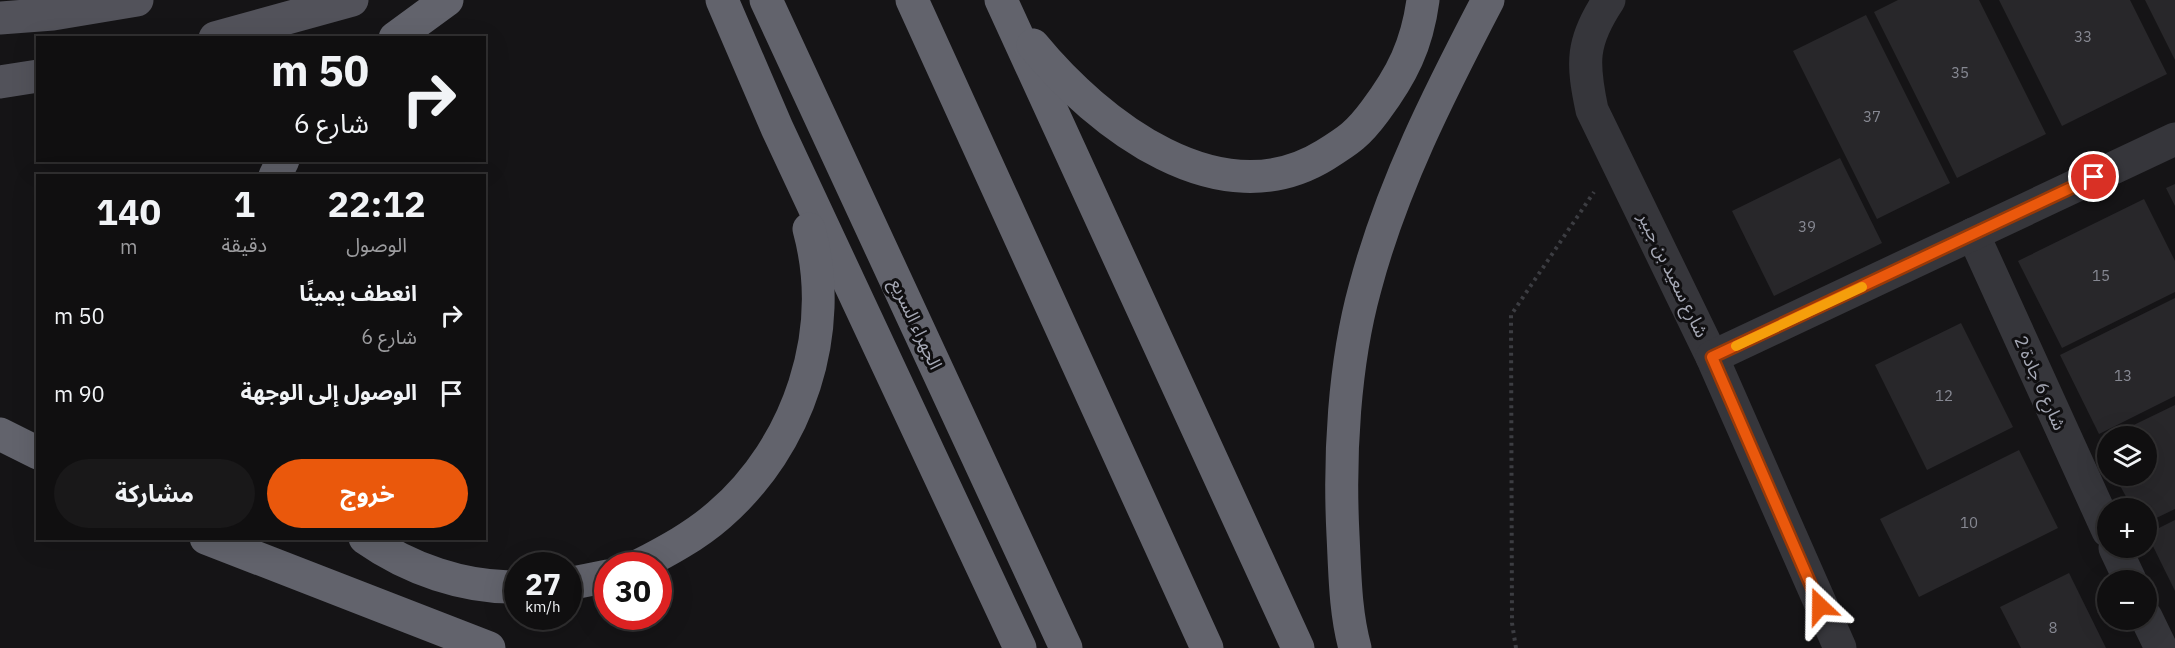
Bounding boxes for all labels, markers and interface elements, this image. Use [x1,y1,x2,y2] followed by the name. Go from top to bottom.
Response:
[2074,27,2092,46] house number: 33
[271,43,369,98] text: 50 m
[390,60,468,138] icon: right
[1951,63,1969,82] house number: 35
[294,105,369,140] text: شارع 6
[1863,107,1881,126] house number: 37
[2068,151,2119,202] pin
[2077,160,2110,193] icon: arrive
[233,180,255,227] text: 1
[327,180,426,227] text: 22:12
[96,188,161,235] text: 140
[1630,208,1714,342] street label: شارع سعيد بن جبير
[1798,217,1816,236] house number: 39
[222,231,267,258] text: دقيقة
[346,231,407,258] text: الوصول
[120,233,138,260] text: m
[2092,266,2110,285] house number: 15
[883,275,948,374] street label: الجهراء السريع
[299,278,417,307] text: انعطف يمينًا
[435,299,468,332] icon: right
[54,301,105,330] text: 50 m
[361,323,417,350] text: شارع 6
[2007,332,2072,435] street label: شارع 6 جادة 2
[2114,366,2132,385] house number: 13
[240,377,417,406] text: الوصول إلى الوجهة
[435,377,468,410] icon: arrive
[54,379,105,408] text: 90 m
[1935,386,1953,405] house number: 12
[2097,426,2157,630] map controls
[2097,426,2157,486] button: layers
[54,459,255,528] button: مشاركة
[267,459,468,528] button: خروج
[2097,498,2157,558] button: +
[1960,513,1978,532] house number: 10
[594,552,672,630] speed limit sign: 30
[525,564,561,603] text: 27
[2097,570,2157,630] button: −
[1788,574,1852,638] position arrow
[525,597,561,616] text: km/h
[2048,618,2058,637] house number: 8

